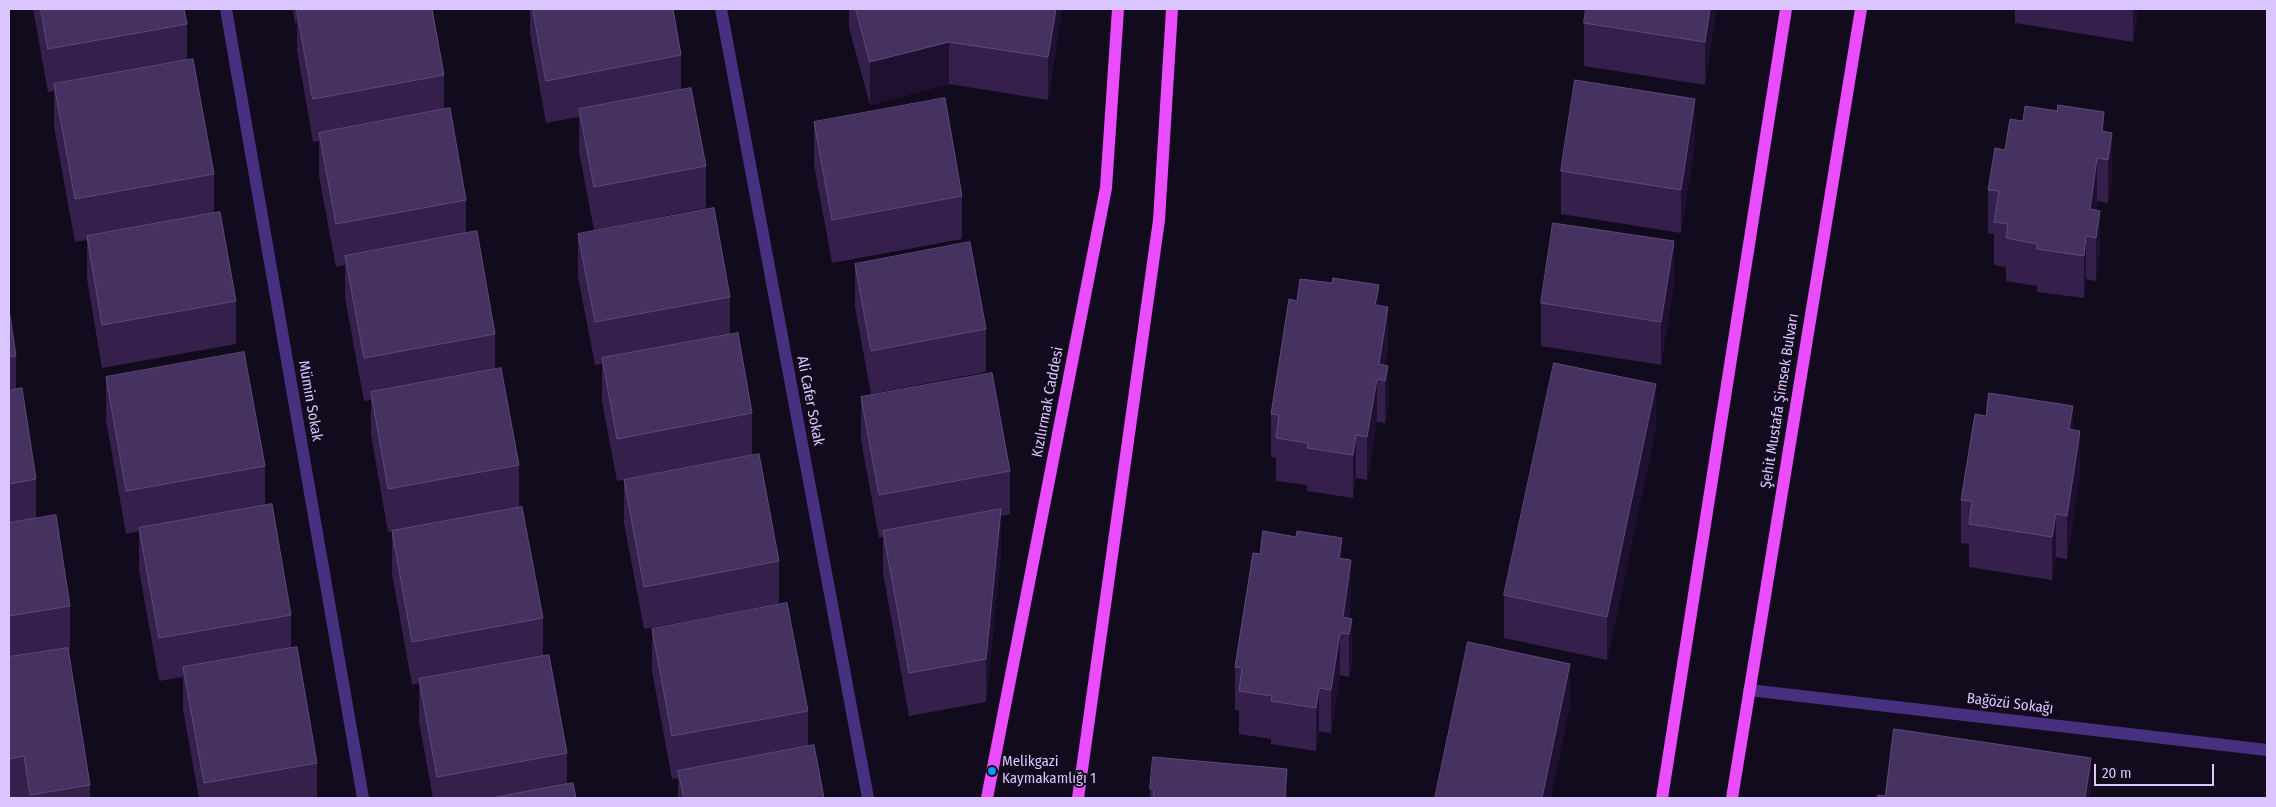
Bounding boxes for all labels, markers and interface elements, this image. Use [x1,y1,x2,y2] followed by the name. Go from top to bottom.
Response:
[1757,312,1803,490] street label: Şehit Mustafa Şimsek Bulvarı
[1028,345,1068,459] street label: Kızılırmak Caddesi
[792,355,828,447] street label: Ali Cafer Sokak
[294,359,326,443] street label: Mümin Sokak
[1966,690,2054,718] street label: Bağözü Sokağı
[1002,753,1096,788] place label: Melikgazi Kaymakamlığı 1
[2096,754,2216,786] scale bar
[2102,764,2132,782] text: 20 m
[986,765,998,777] marker: Melikgazi Kaymakamlığı 1

